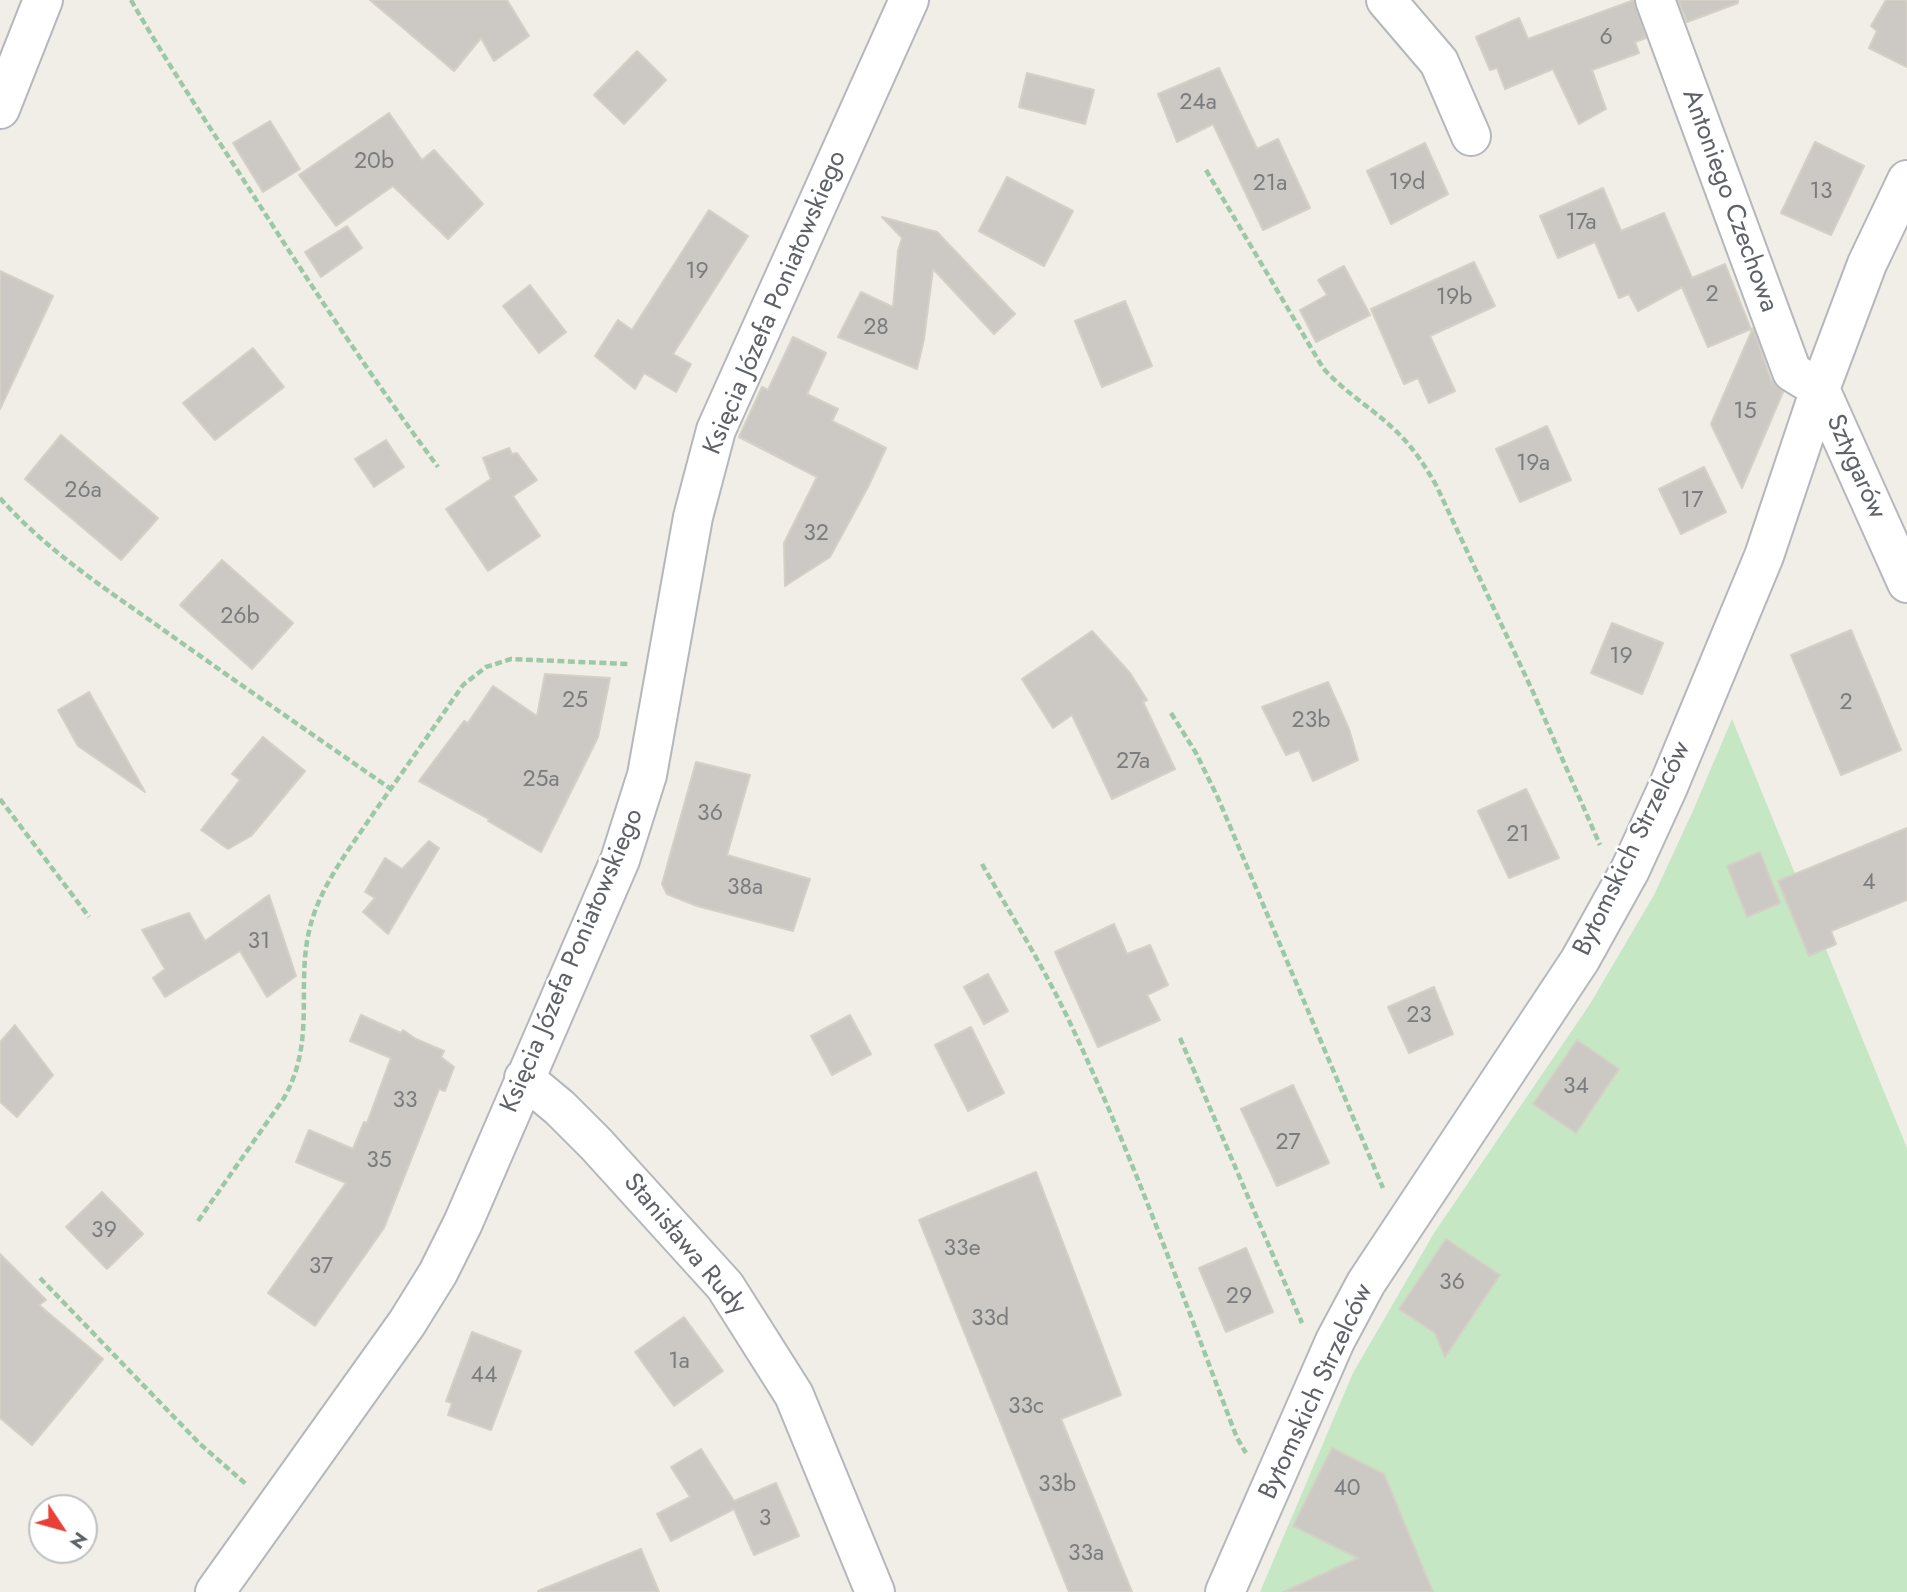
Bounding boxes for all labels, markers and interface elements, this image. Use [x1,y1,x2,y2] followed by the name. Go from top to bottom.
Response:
[1599,24,1613,52] house number: 6
[1674,85,1784,317] street label: Antoniego Czechowa
[1179,89,1217,117] house number: 24a
[698,146,854,460] street label: Księcia Józefa Poniatowskiego
[354,148,394,176] house number: 20b
[1389,169,1425,197] house number: 19d
[1253,170,1287,198] house number: 21a
[1810,178,1832,206] house number: 13
[1565,209,1597,237] house number: 17a
[685,258,709,286] house number: 19
[1705,281,1719,309] house number: 2
[1436,284,1472,312] house number: 19b
[863,314,889,342] house number: 28
[1733,398,1757,426] house number: 15
[1818,410,1892,524] street label: Sztygarów
[1516,450,1550,478] house number: 19a
[64,477,102,505] house number: 26a
[1681,487,1703,515] house number: 17
[803,520,829,548] house number: 32
[220,603,260,631] house number: 26b
[1609,643,1633,671] house number: 19
[562,687,588,715] house number: 25
[1839,689,1853,717] house number: 2
[1292,707,1330,735] house number: 23b
[1568,737,1698,961] street label: Bytomskich Strzelców
[1116,748,1150,776] house number: 27a
[522,766,560,794] house number: 25a
[697,800,723,828] house number: 36
[495,804,651,1118] street label: Księcia Józefa Poniatowskiego
[1506,821,1530,849] house number: 21
[1862,869,1876,897] house number: 4
[727,874,763,902] house number: 38a
[248,928,270,956] house number: 31
[1406,1002,1432,1030] house number: 23
[1563,1073,1589,1101] house number: 34
[392,1087,418,1115] house number: 33
[1275,1129,1301,1157] house number: 27
[366,1147,392,1175] house number: 35
[616,1168,752,1322] street label: Stanisława Rudy
[91,1217,117,1245] house number: 39
[944,1235,980,1263] house number: 33e
[309,1253,333,1281] house number: 37
[1439,1269,1465,1297] house number: 36
[1253,1279,1381,1505] street label: Bytomskich Strzelców
[1226,1283,1252,1311] house number: 29
[971,1305,1009,1333] house number: 33d
[668,1348,690,1376] house number: 1a
[471,1362,497,1390] house number: 44
[1008,1393,1044,1421] house number: 33c
[1038,1471,1076,1499] house number: 33b
[1333,1475,1361,1503] house number: 40
[28,1494,98,1564] north arrow
[759,1505,771,1533] house number: 3
[63,1526,94,1555] text: N
[1068,1540,1104,1568] house number: 33a

